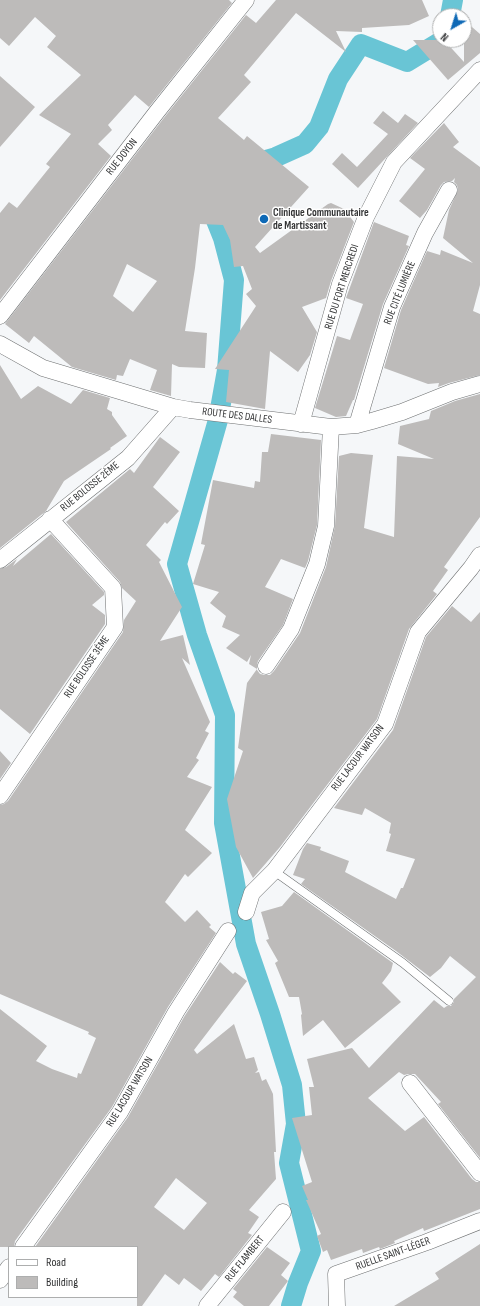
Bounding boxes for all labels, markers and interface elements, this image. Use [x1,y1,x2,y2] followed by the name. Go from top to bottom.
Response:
[432,8,472,48] north arrow
[438,30,451,44] text: N
[104,136,140,178] street label: RUE DOYON
[273,206,369,232] place label: Clinique Communautaire de Martissant
[258,213,270,225] marker: Clinique Communautaire de Martissant
[322,243,362,331] street label: RUE DU FORT MERCREDI
[381,259,419,327] street label: RUE CITÉ LUMIÈRE
[201,405,273,427] street label: ROUTE DES DALLES
[58,459,122,515] street label: RUE BOLOSSE 2ÈME
[61,633,113,701] street label: RUE BOLOSSE 3ÈME
[329,722,387,794] street label: RUE LACOUR WATSON
[104,1054,156,1130] street label: RUE LACOUR WATSON
[222,1233,268,1285] street label: RUE FLAMBERT
[354,1234,432,1274] street label: RUELLE SAINT-LÉGER
[8,1246,138,1298] legend
[46,1255,66,1270] text: Road
[46,1275,78,1290] text: Building

